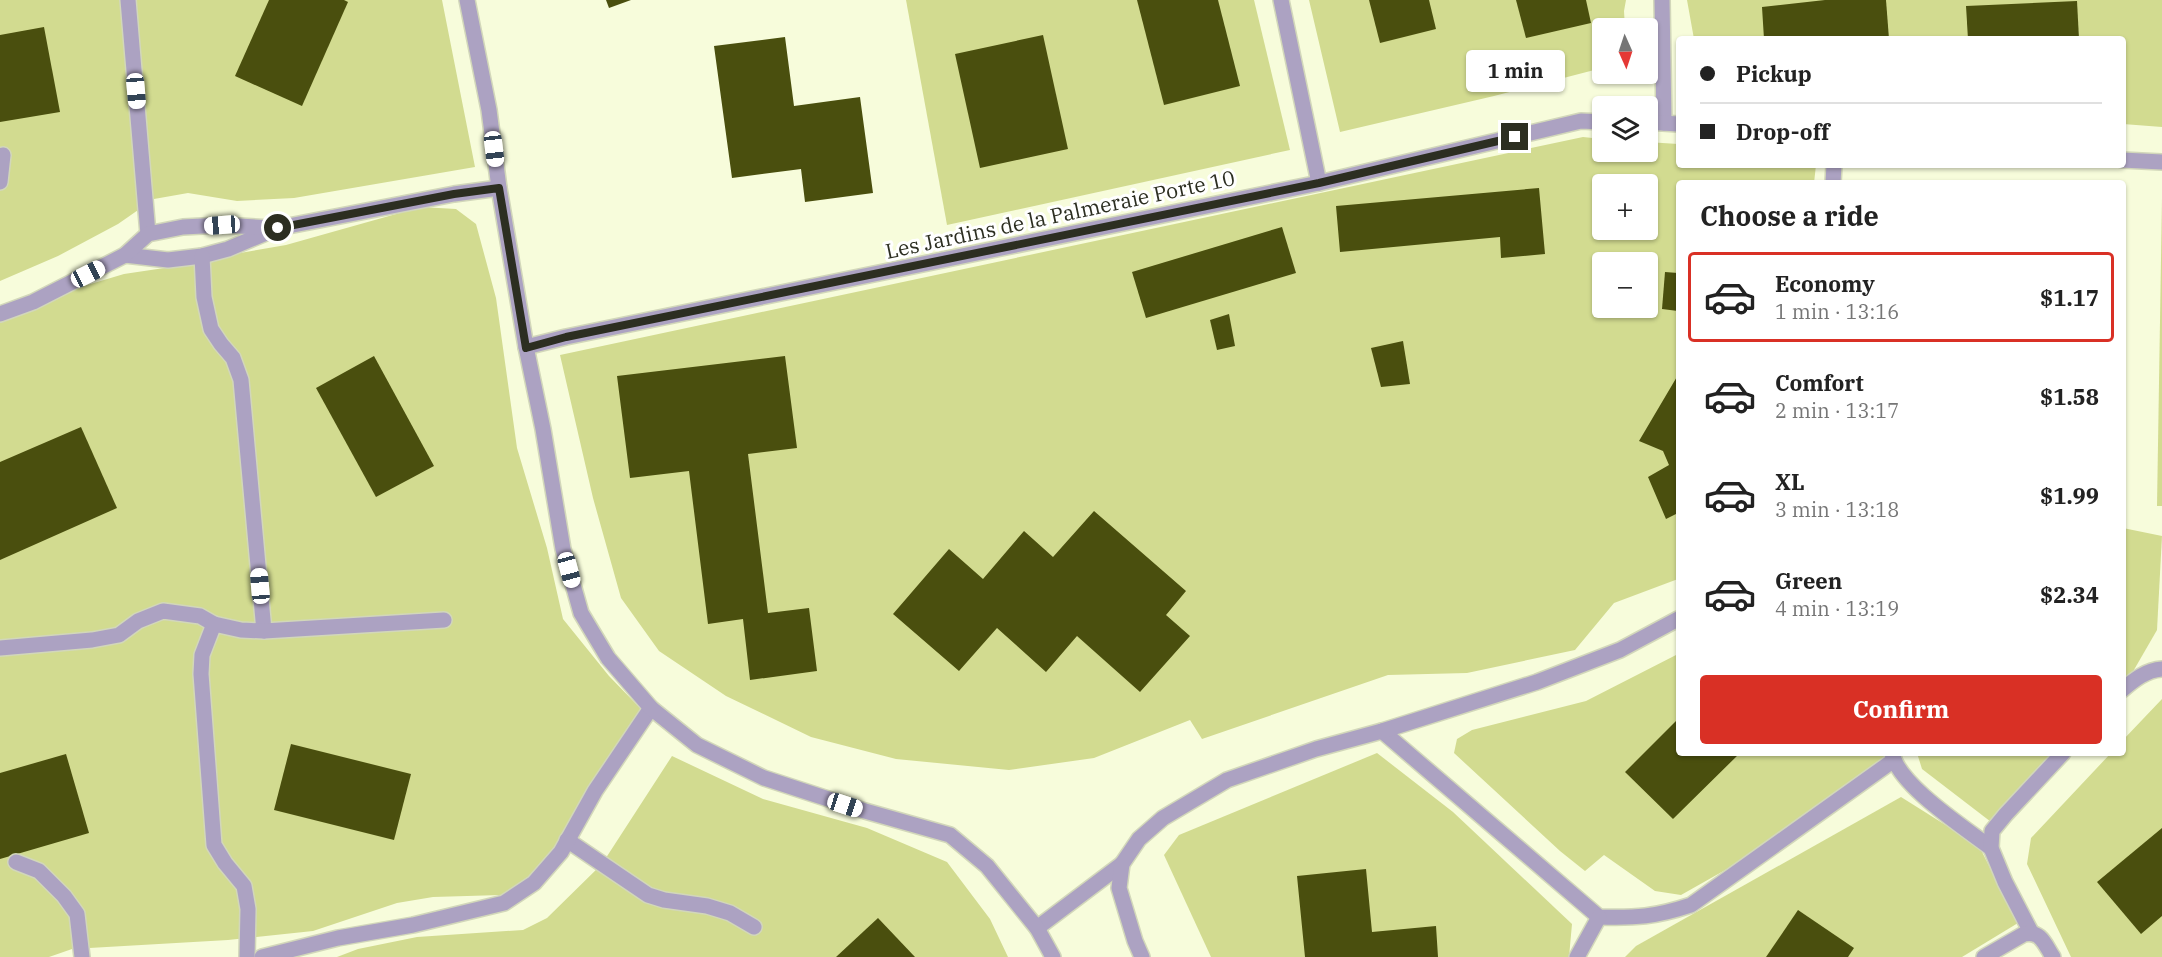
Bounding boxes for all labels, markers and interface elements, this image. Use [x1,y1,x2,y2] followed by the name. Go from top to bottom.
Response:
[1592,18,1658,84] north arrow
[1592,18,1658,318] map controls
[1466,50,1564,92] callout: 1 min
[1488,57,1544,84] text: 1 min
[1736,59,1812,88] text: Pickup
[125,72,147,110] car
[1592,96,1658,162] button: layers
[1736,117,1830,146] text: Drop-off
[1501,123,1528,150] route end
[483,130,505,168] car
[883,163,1237,265] street label: Les Jardins de la Palmeraie Porte 10
[1592,174,1658,240] button: +
[1700,198,1879,233] text: Choose a ride
[264,214,291,241] route start
[203,215,241,235] car
[1592,252,1658,318] button: −
[68,258,108,290] car
[1775,269,1875,298] text: Economy
[1703,270,1757,324] icon: car
[2040,283,2099,312] text: $1.17
[1775,298,1899,325] text: 1 min · 13:16
[1775,368,1864,397] text: Comfort
[1703,369,1757,423] icon: car
[2040,382,2099,411] text: $1.58
[1775,397,1899,424] text: 2 min · 13:17
[1775,467,1805,496] text: XL
[1703,468,1757,522] icon: car
[2040,481,2099,510] text: $1.99
[1775,496,1899,523] text: 3 min · 13:18
[556,550,582,590] car
[1775,566,1842,595] text: Green
[249,567,271,605] car
[1703,567,1757,621] icon: car
[2040,580,2099,609] text: $2.34
[1775,595,1899,622] text: 4 min · 13:19
[1700,675,2102,744] button: Confirm
[825,791,865,819] car

